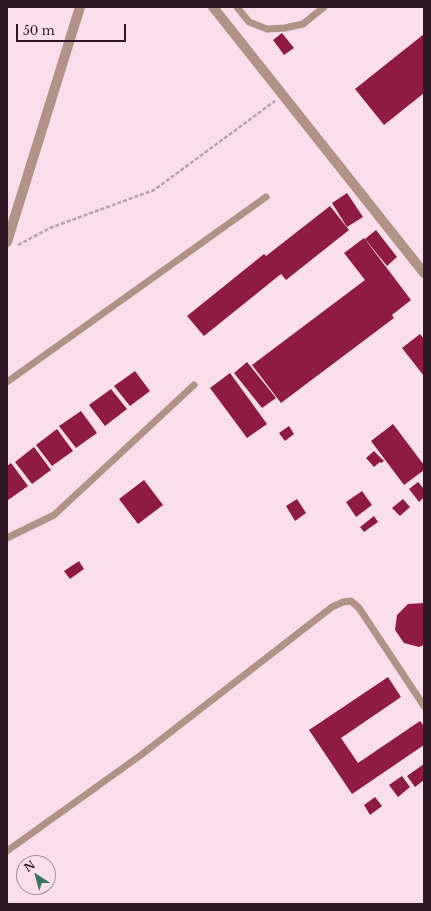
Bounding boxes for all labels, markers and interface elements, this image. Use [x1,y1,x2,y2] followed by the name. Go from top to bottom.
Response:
[18,16,128,42] scale bar
[23,23,55,38] text: 50 m
[16,855,56,895] north arrow
[21,857,38,875] text: N

